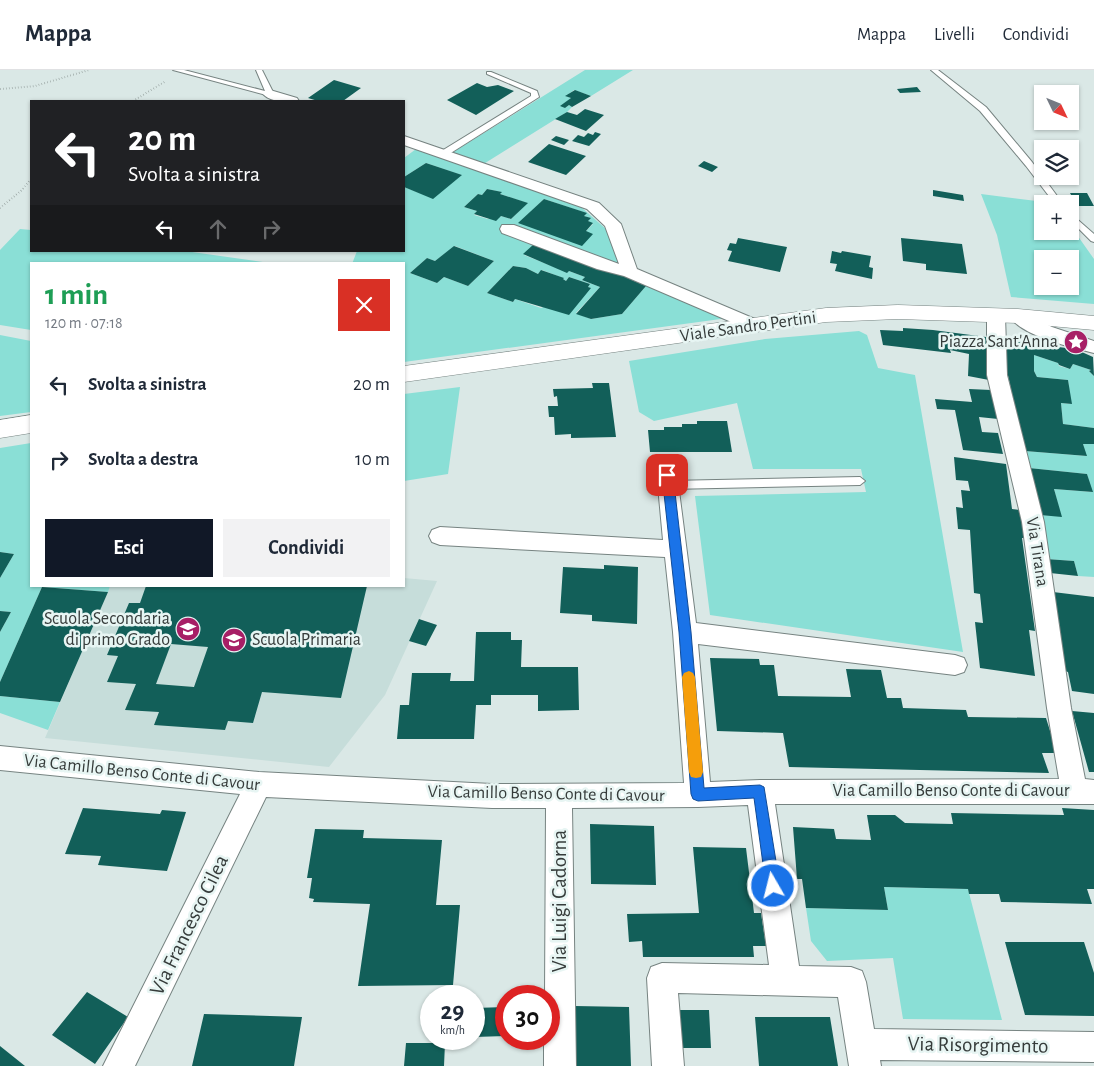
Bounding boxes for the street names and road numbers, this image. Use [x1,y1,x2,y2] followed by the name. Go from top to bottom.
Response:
[679,309,817,345] street label: Viale Sandro Pertini
[1023,516,1051,588] street label: Via Tirana
[23,752,261,794] street label: Via Camillo Benso Conte di Cavour
[832,782,1070,800] street label: Via Camillo Benso Conte di Cavour
[427,783,665,805] street label: Via Camillo Benso Conte di Cavour
[549,830,570,972] street label: Via Luigi Cadorna
[146,851,232,999] street label: Via Francesco Cilea
[907,1033,1049,1057] street label: Via Risorgimento

